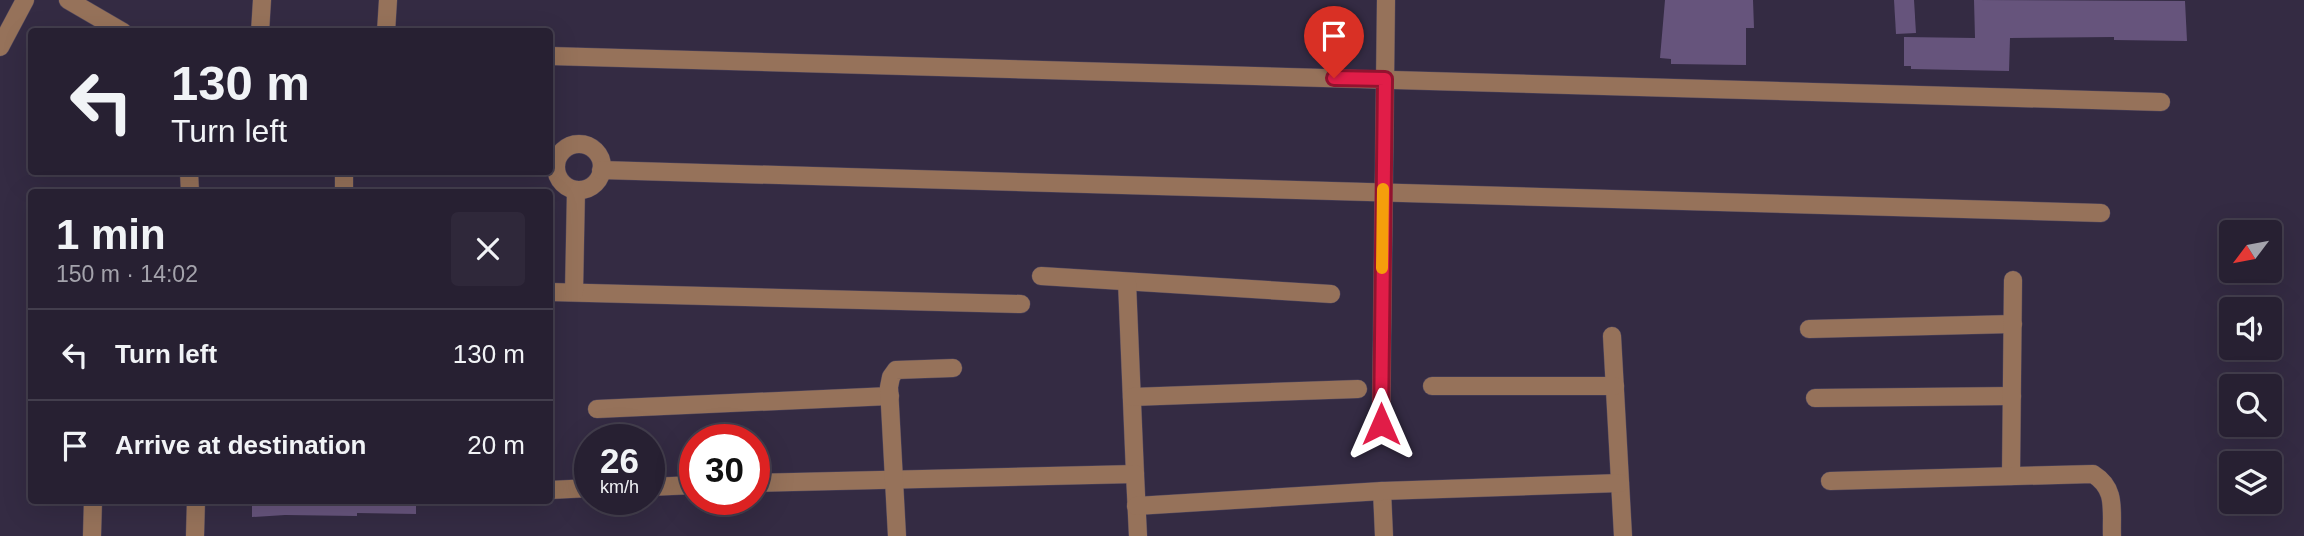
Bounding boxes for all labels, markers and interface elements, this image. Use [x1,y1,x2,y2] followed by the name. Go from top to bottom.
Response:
[1304,6,1364,78] pin
[1315,17,1353,55] icon: arrive
[56,56,147,147] icon: left
[171,56,310,110] text: 130 m
[171,113,287,149] text: Turn left
[56,211,166,258] text: 1 min
[451,212,525,286] button: close
[2219,220,2282,284] north arrow
[2219,220,2282,514] map controls
[56,261,198,287] text: 150 m · 14:02
[2219,297,2282,360] button: sound
[56,336,94,374] icon: left
[115,339,217,369] text: Turn left
[453,339,525,369] text: 130 m
[2219,374,2282,437] button: search
[1344,387,1418,461] position arrow
[679,424,770,515] speed limit sign: 30
[56,427,94,465] icon: arrive
[115,430,366,460] text: Arrive at destination
[467,430,525,460] text: 20 m
[600,441,639,480] text: 26
[2219,451,2282,514] button: layers
[600,477,639,497] text: km/h

